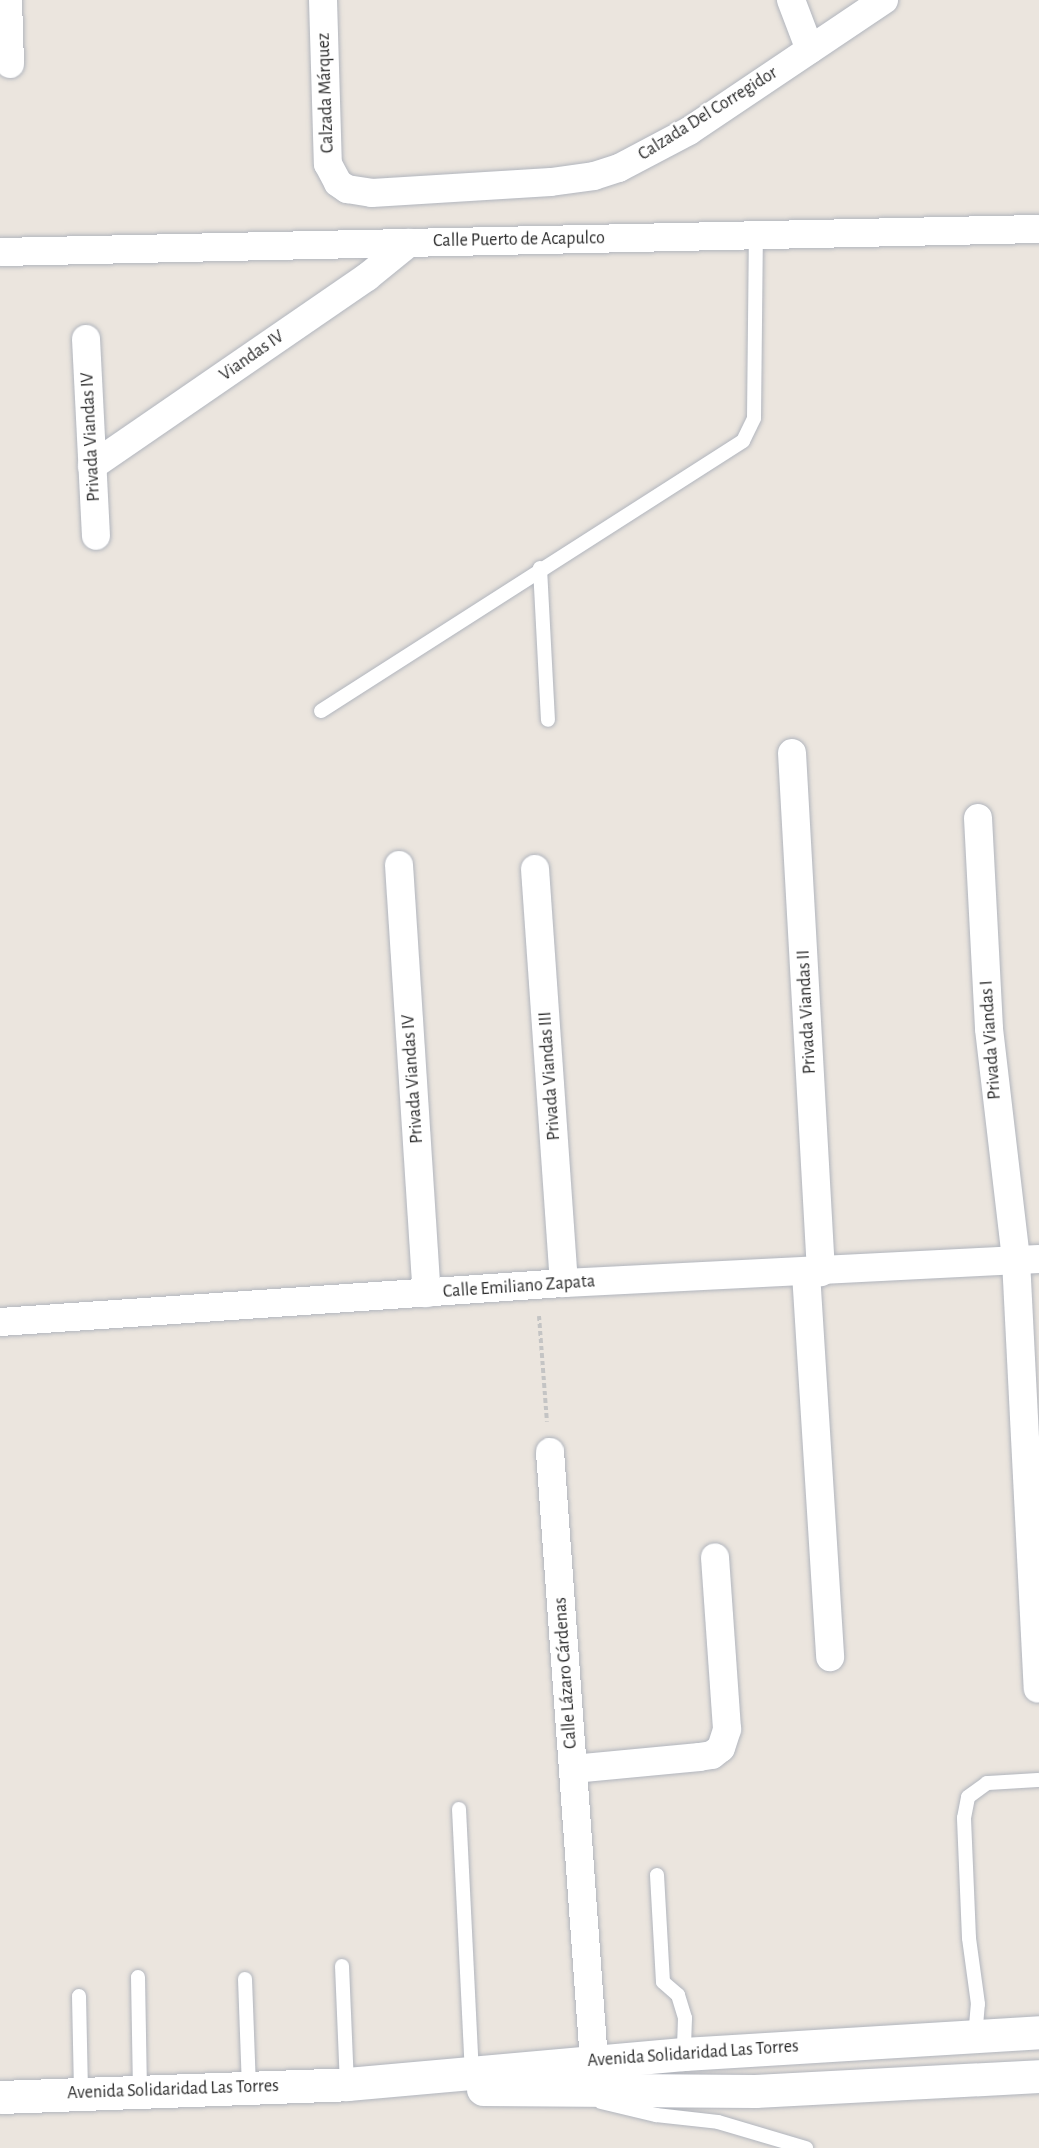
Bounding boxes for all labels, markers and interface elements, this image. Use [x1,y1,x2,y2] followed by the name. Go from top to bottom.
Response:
[313,32,339,154] street label: Calzada Márquez
[634,62,782,166] street label: Calzada Del Corregidor
[433,228,605,252] street label: Calle Puerto de Acapulco
[216,326,288,386] street label: Viandas IV
[77,372,105,502] street label: Privada Viandas IV
[793,949,821,1075] street label: Privada Viandas II
[976,980,1006,1100] street label: Privada Viandas I
[535,1011,565,1141] street label: Privada Viandas III
[398,1014,428,1144] street label: Privada Viandas IV
[442,1271,596,1303] street label: Calle Emiliano Zapata
[550,1596,582,1750] street label: Calle Lázaro Cárdenas
[587,2036,799,2072] street label: Avenida Solidaridad Las Torres
[67,2076,279,2104] street label: Avenida Solidaridad Las Torres

